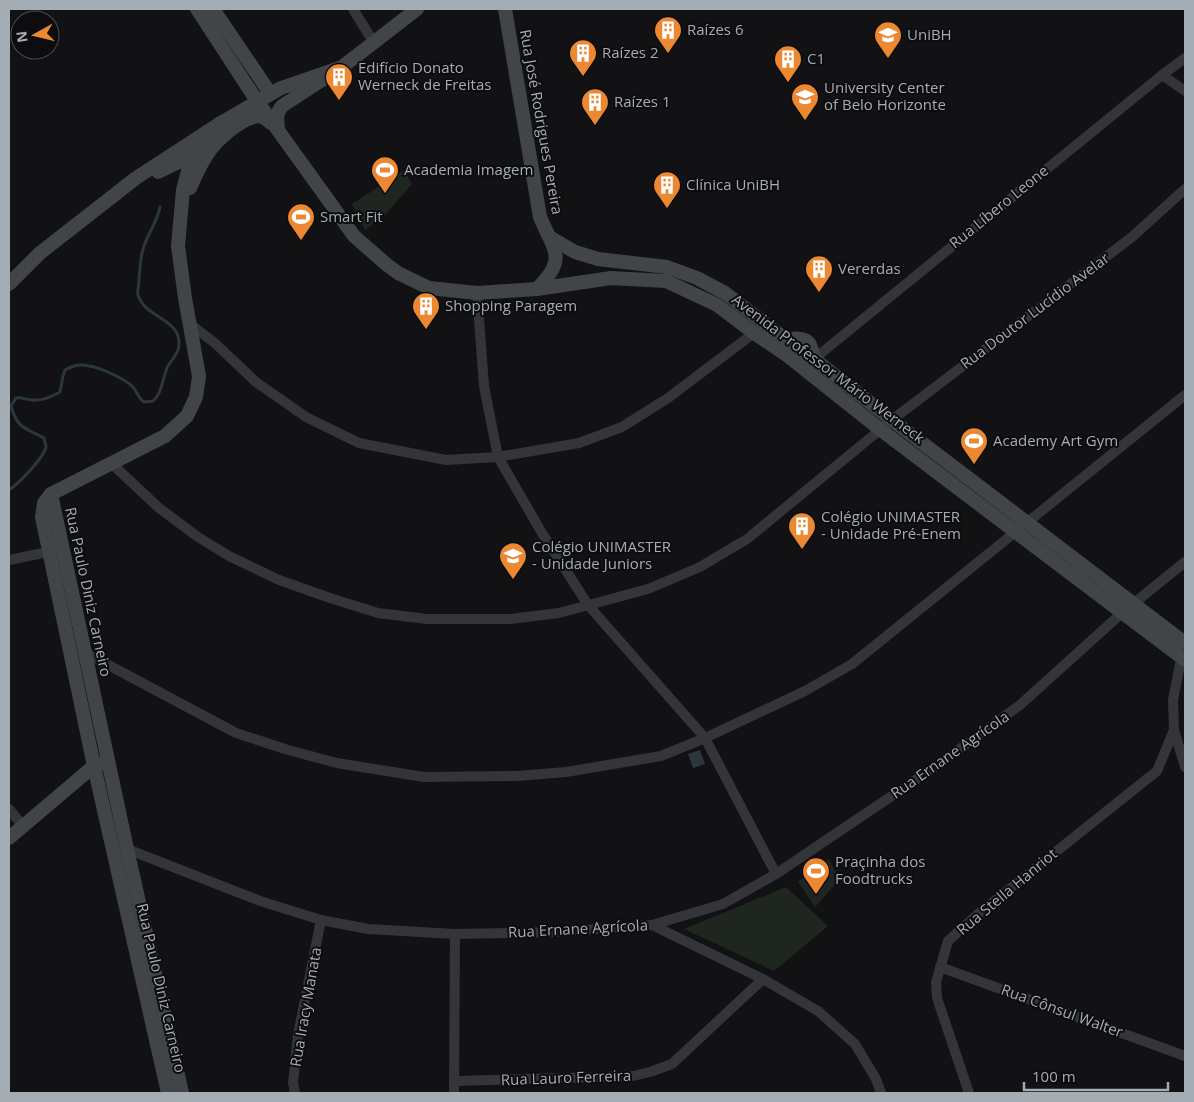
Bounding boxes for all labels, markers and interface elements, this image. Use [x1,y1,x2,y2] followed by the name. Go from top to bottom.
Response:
[10,10,60,60] north arrow
[653,15,683,54] building icon: Raízes 6
[687,19,743,39] place label: Raízes 6
[873,20,903,59] school or university icon: UniBH
[907,24,952,44] place label: UniBH
[516,28,568,216] street label: Rua José Rodrigues Pereira
[11,30,32,44] text: N
[568,38,598,77] building icon: Raízes 2
[602,42,658,62] place label: Raízes 2
[773,44,803,83] building icon: C1
[807,48,825,68] place label: C1
[358,57,491,94] place label: Edifício Donato Werneck de Freitas
[324,62,354,101] building icon: Edifício Donato Werneck de Freitas
[824,77,946,114] place label: University Center of Belo Horizonte
[790,82,820,121] school or university icon: University Center of Belo Horizonte
[580,87,610,126] building icon: Raízes 1
[614,91,670,111] place label: Raízes 1
[370,155,400,194] sports icon: Academia Imagem
[404,159,533,179] place label: Academia Imagem
[945,160,1052,252] street label: Rua Líbero Leone
[652,170,682,209] building icon: Clínica UniBH
[686,174,780,194] place label: Clínica UniBH
[286,202,316,241] sports icon: Smart Fit
[320,206,383,226] place label: Smart Fit
[956,248,1113,373] street label: Rua Doutor Lucídio Avelar
[804,254,834,293] building icon: Vererdas
[838,258,901,278] place label: Vererdas
[728,289,929,447] street label: Avenida Professor Mário Werneck
[411,291,441,330] building icon: Shopping Paragem
[445,295,577,315] place label: Shopping Paragem
[959,426,989,465] sports icon: Academy Art Gym
[993,430,1118,450] place label: Academy Art Gym
[61,505,117,678] street label: Rua Paulo Diniz Carneiro
[821,506,961,543] place label: Colégio UNIMASTER - Unidade Pré-Enem
[787,511,817,550] building icon: Colégio UNIMASTER - Unidade Pré-Enem
[532,536,672,573] place label: Colégio UNIMASTER - Unidade Juniors
[498,541,528,580] school or university icon: Colégio UNIMASTER - Unidade Juniors
[886,706,1013,803] street label: Rua Ernane Agrícola
[952,843,1061,939] street label: Rua Stella Hanriot
[835,851,925,888] place label: Praçinha dos Foodtrucks
[801,856,831,895] sports icon: Praçinha dos Foodtrucks
[133,901,191,1074] street label: Rua Paulo Diniz Carneiro
[507,914,648,942] street label: Rua Ernane Agrícola
[285,946,325,1068] street label: Rua Iracy Manata
[999,979,1126,1041] street label: Rua Cônsul Walter
[1024,1060,1168,1092] scale bar
[501,1065,631,1089] street label: Rua Lauro Ferreira
[1032,1066,1076,1086] text: 100 m

